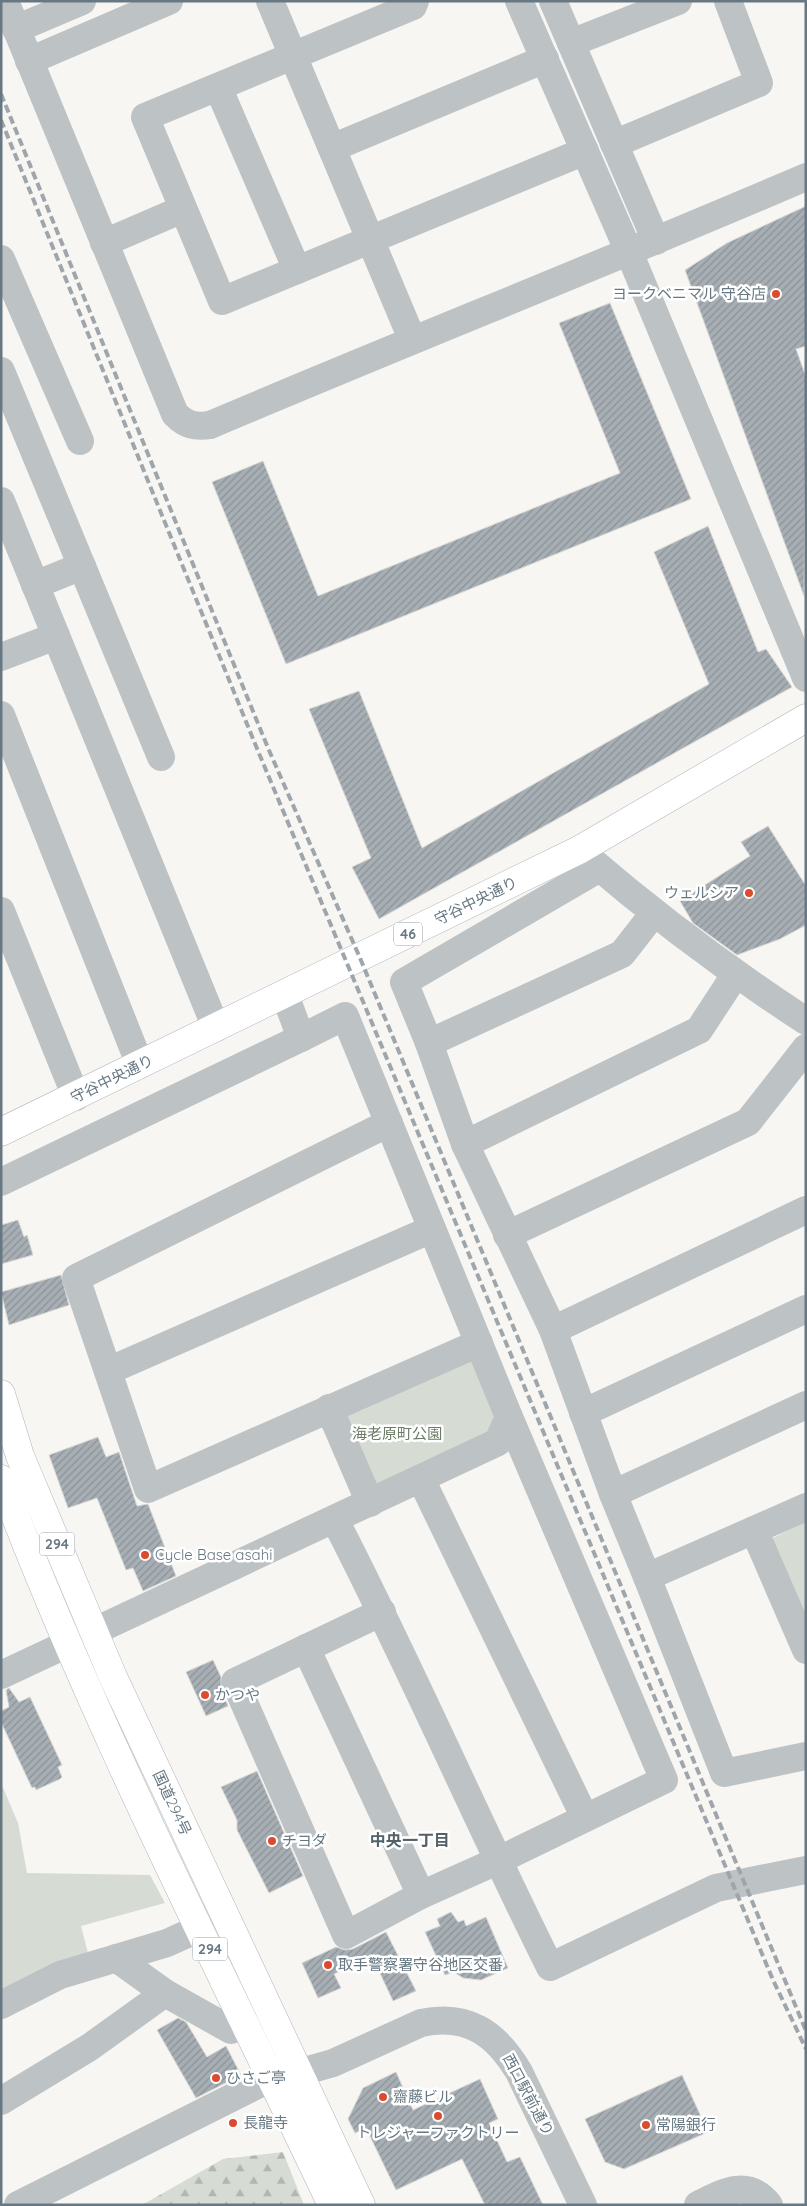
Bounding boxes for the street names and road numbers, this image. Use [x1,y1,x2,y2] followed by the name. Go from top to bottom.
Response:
[431,872,520,929] street label: 守谷中央通り
[394,922,422,946] road number: 46
[67,1050,156,1107] street label: 守谷中央通り
[40,1532,74,1556] road number: 294
[149,1767,196,1838] street label: 国道294号
[192,1938,228,1960] road number: 294
[499,2051,558,2139] street label: 西口駅前通り

